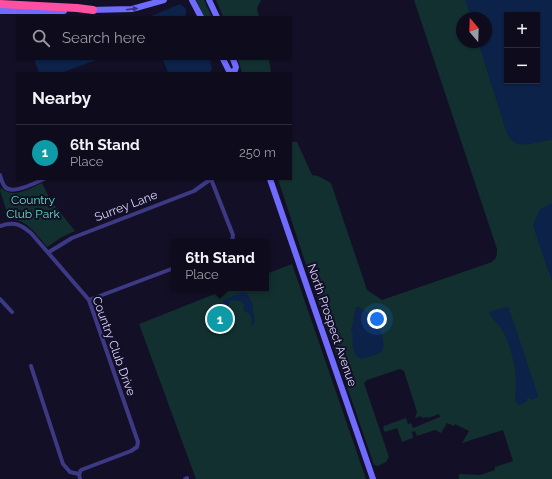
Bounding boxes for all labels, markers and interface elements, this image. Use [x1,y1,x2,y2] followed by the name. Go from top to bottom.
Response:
[125,5,138,12] one-way arrow
[456,12,492,48] north arrow
[504,12,540,84] map controls
[504,12,540,48] button: +
[16,16,292,60] search box
[30,27,52,49] icon: search
[62,29,145,47] text: Search here
[504,48,540,84] button: −
[32,88,91,108] text: Nearby
[70,136,140,154] text: 6th Stand
[42,145,48,160] text: 1
[239,145,276,160] text: 250 m
[70,154,103,169] text: Place
[93,188,159,224] street label: Surrey Lane
[6,193,60,221] park label: Country Club Park
[171,239,269,291] popup
[185,249,255,267] text: 6th Stand
[304,262,360,388] street label: North Prospect Avenue
[185,267,219,282] text: Place
[90,294,138,398] street label: Country Club Drive
[207,304,233,334] pin: 1
[367,309,387,329] your location

